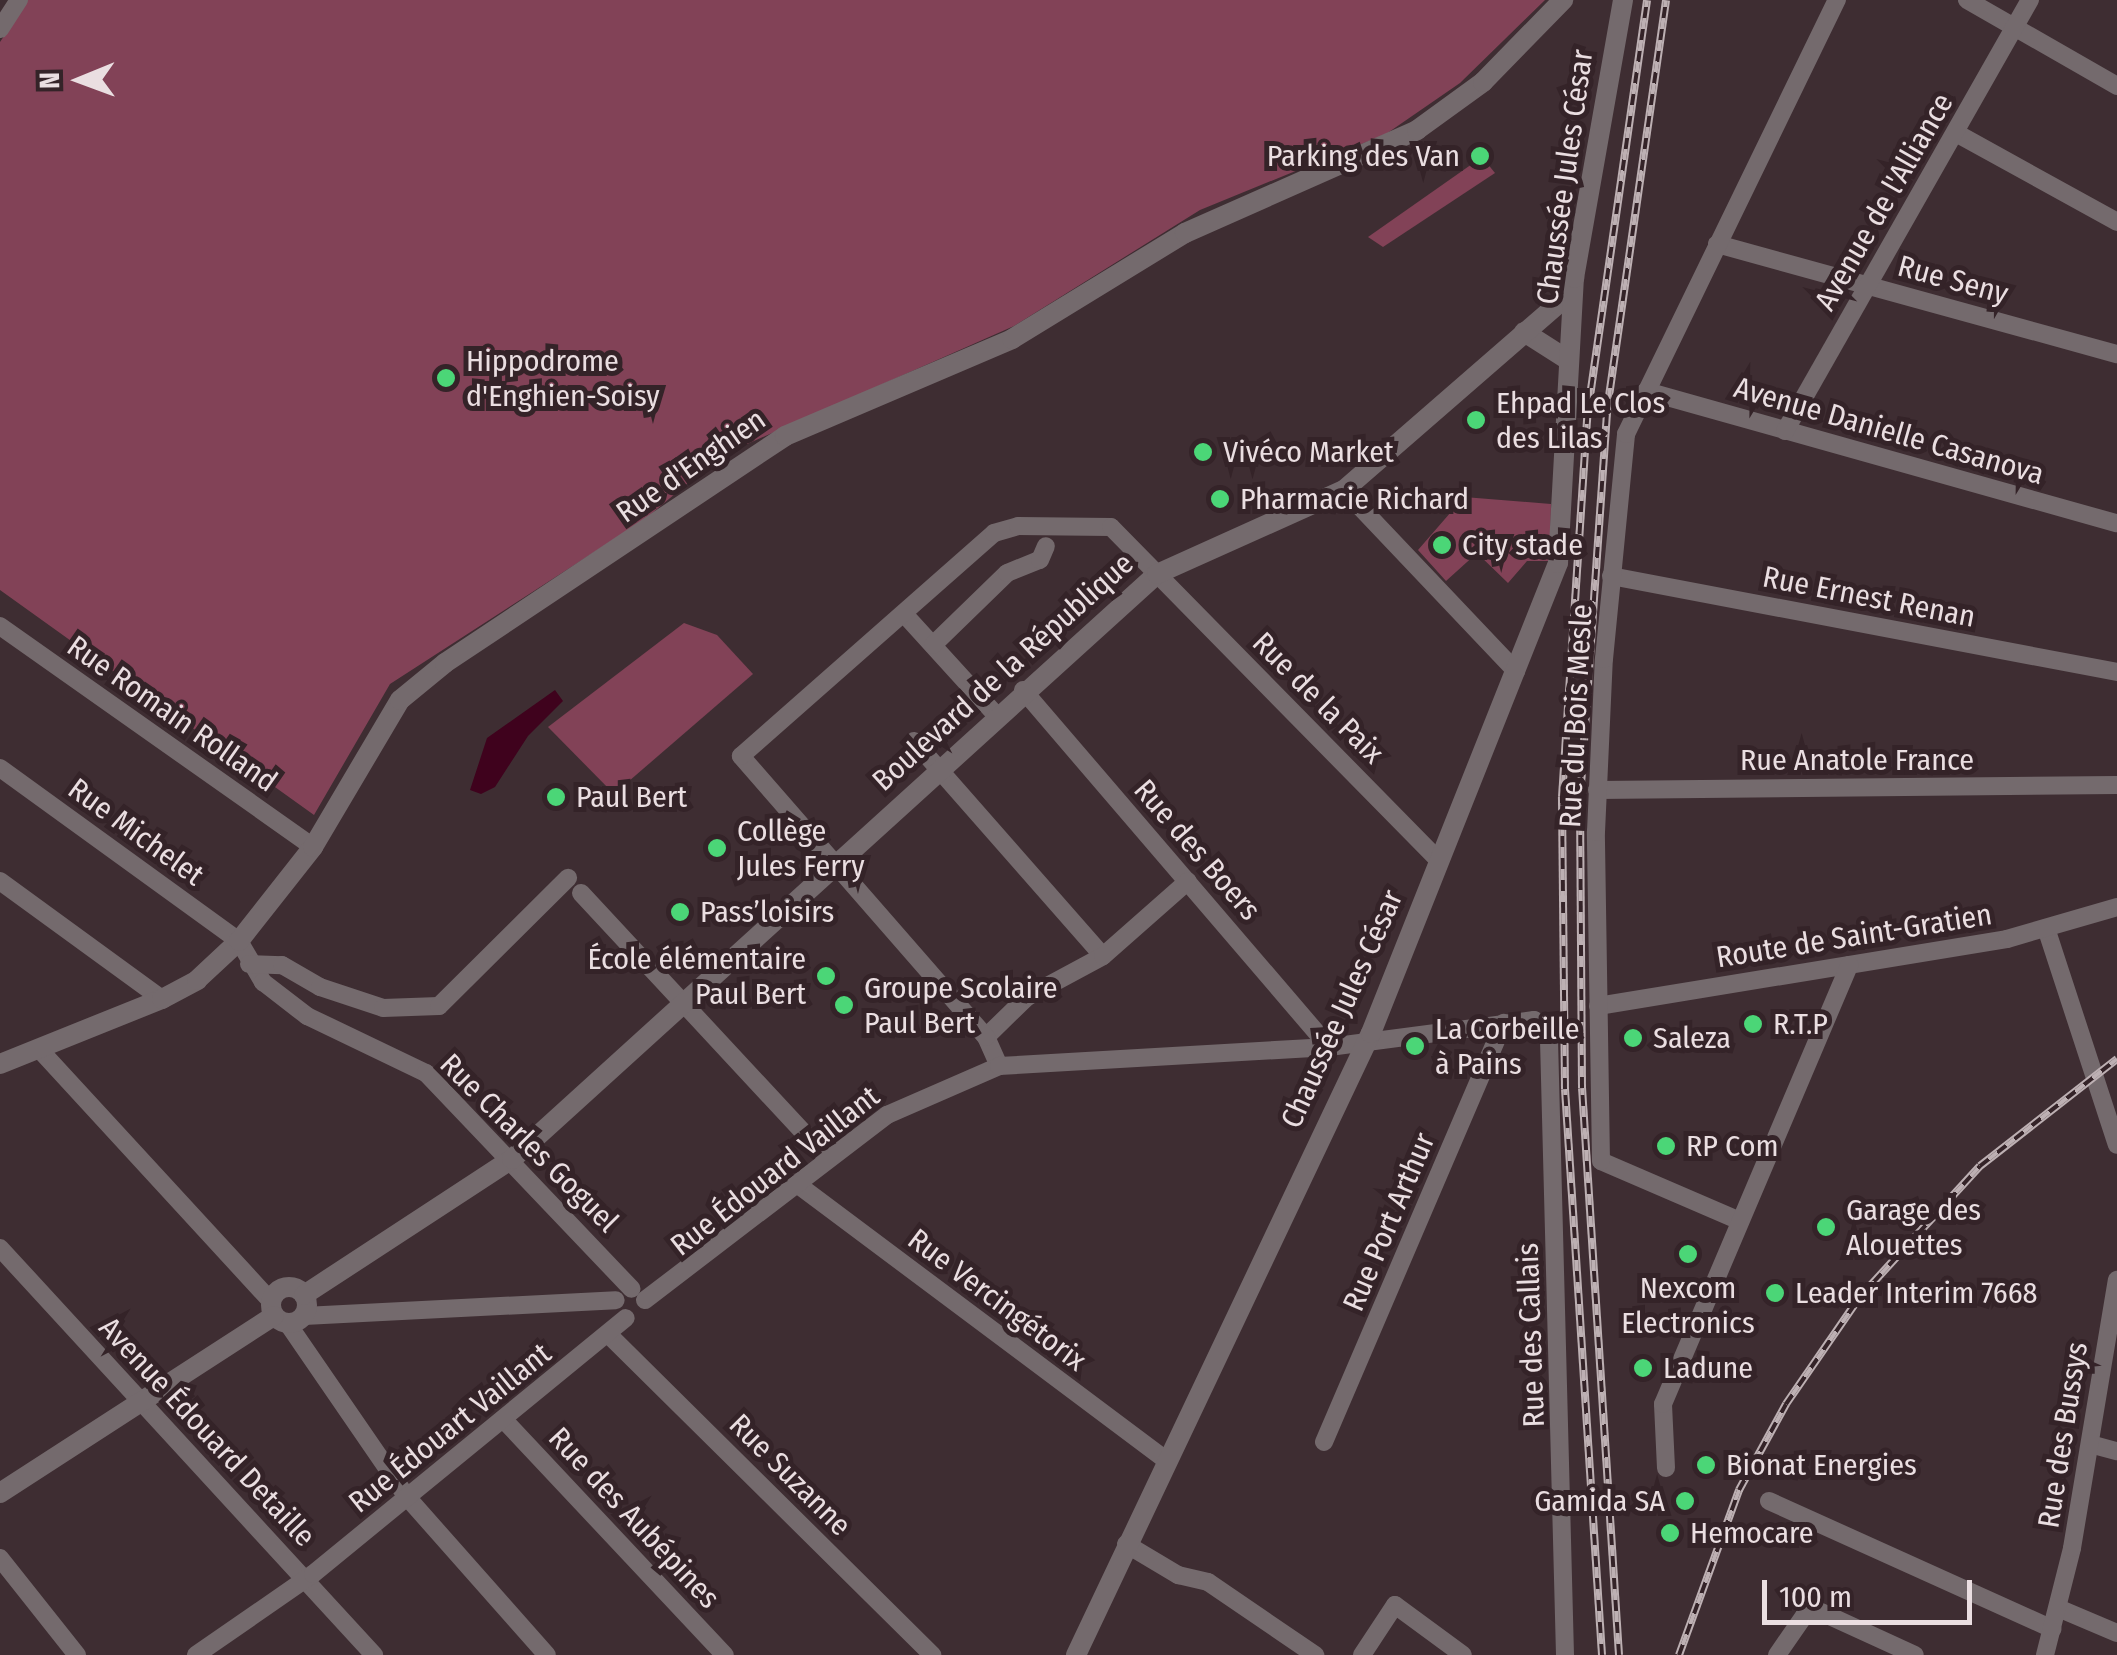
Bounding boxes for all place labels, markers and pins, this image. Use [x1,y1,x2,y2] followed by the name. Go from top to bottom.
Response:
[1267,138,1460,174] place label: Parking des Van
[1469,145,1491,167] marker: Parking des Van
[466,343,660,414] place label: Hippodrome d'Enghien-Soisy
[435,367,457,389] marker: Hippodrome d'Enghien-Soisy
[1496,385,1665,456] place label: Ehpad Le Clos des Lilas
[1465,409,1487,431] marker: Ehpad Le Clos des Lilas
[1223,434,1394,470] place label: Vivéco Market
[1192,441,1214,463] marker: Vivéco Market
[1240,481,1469,517] place label: Pharmacie Richard
[1209,488,1231,510] marker: Pharmacie Richard
[1462,527,1583,563] place label: City stade
[1431,534,1453,556] marker: City stade
[576,779,687,815] place label: Paul Bert
[545,786,567,808] marker: Paul Bert
[737,813,865,884] place label: Collège Jules Ferry
[706,837,728,859] marker: Collège Jules Ferry
[700,894,834,930] place label: Pass’loisirs
[669,901,691,923] marker: Pass’loisirs
[587,941,806,1012] place label: École élémentaire Paul Bert
[815,965,837,987] marker: École élémentaire Paul Bert
[864,970,1058,1040] place label: Groupe Scolaire Paul Bert
[833,994,855,1016] marker: Groupe Scolaire Paul Bert
[1773,1006,1828,1042] place label: R.T.P
[1435,1011,1580,1082] place label: La Corbeille à Pains
[1742,1013,1764,1035] marker: R.T.P
[1653,1020,1731,1056] place label: Saleza
[1622,1027,1644,1049] marker: Saleza
[1404,1035,1426,1057] marker: La Corbeille à Pains
[1686,1128,1779,1164] place label: RP Com
[1655,1135,1677,1157] marker: RP Com
[1846,1192,1981,1262] place label: Garage des Alouettes
[1815,1216,1837,1238] marker: Garage des Alouettes
[1677,1243,1699,1265] marker: Nexcom Electronics
[1621,1270,1755,1340] place label: Nexcom Electronics
[1795,1275,2038,1311] place label: Leader Interim 7668
[1764,1282,1786,1304] marker: Leader Interim 7668
[1663,1350,1753,1386] place label: Ladune
[1632,1357,1654,1379] marker: Ladune
[1726,1447,1917,1483] place label: Bionat Energies
[1695,1454,1717,1476] marker: Bionat Energies
[1534,1483,1665,1519] place label: Gamida SA
[1674,1490,1696,1512] marker: Gamida SA
[1690,1515,1814,1551] place label: Hemocare
[1659,1522,1681,1544] marker: Hemocare

